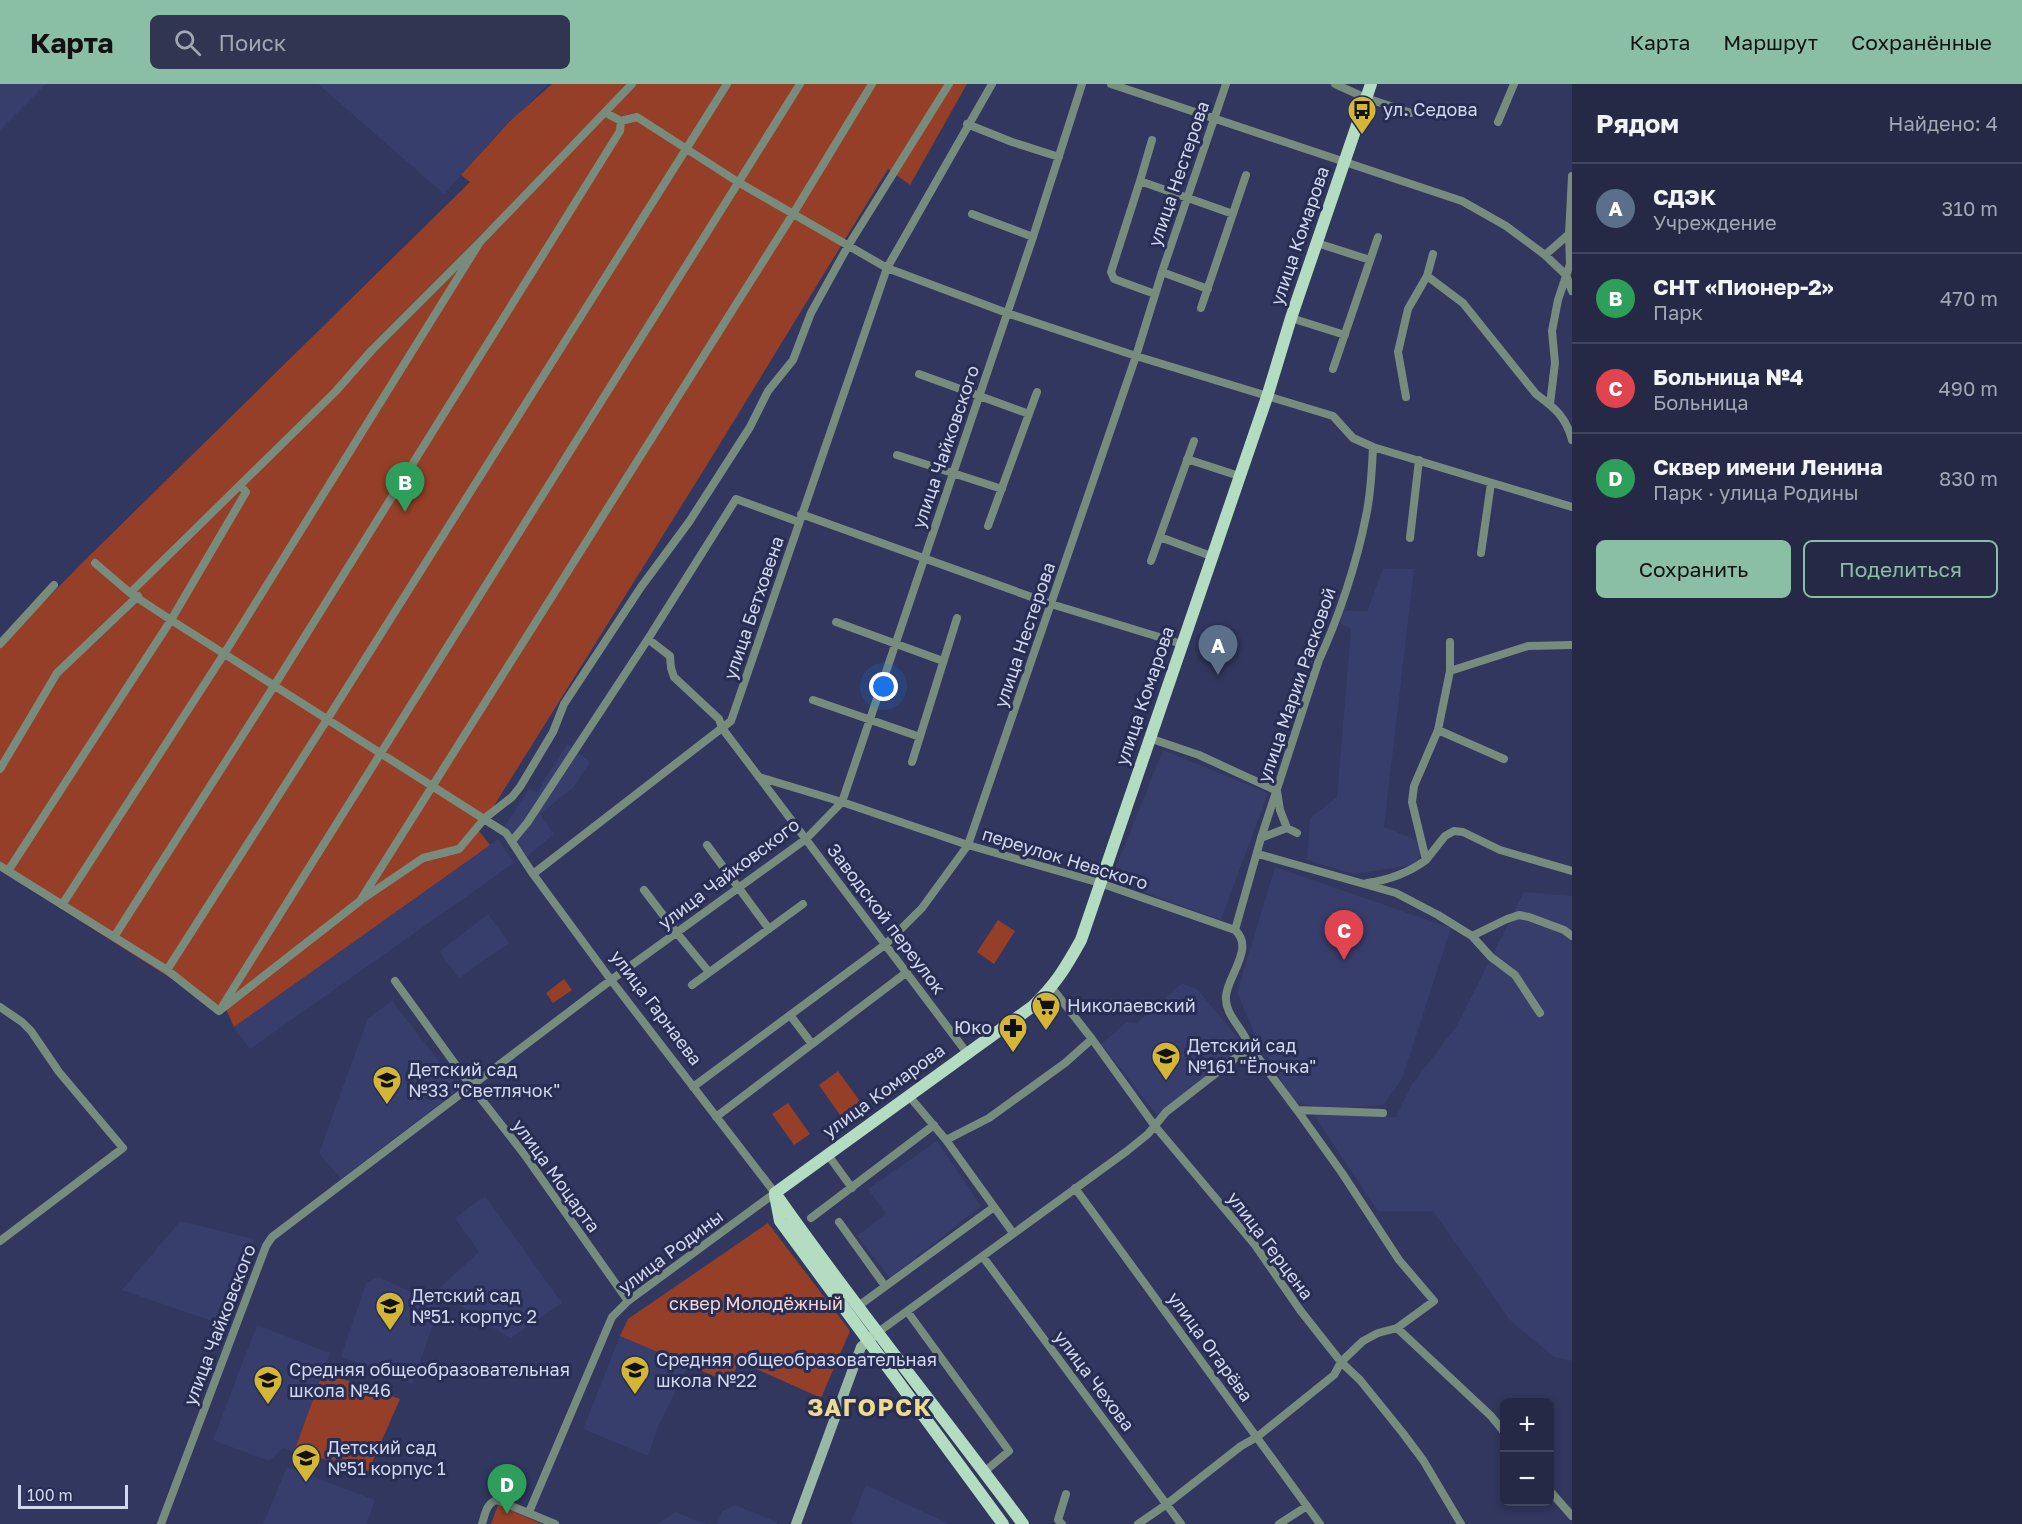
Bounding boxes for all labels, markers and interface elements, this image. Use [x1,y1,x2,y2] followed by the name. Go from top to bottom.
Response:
[150,15,570,69] search box
[30,26,114,59] text: Карта
[171,26,204,59] icon: search
[219,29,286,56] text: Поиск
[1629,29,1690,55] text: Карта
[1723,29,1818,55] text: Маршрут
[1851,29,1992,55] text: Сохранённые
[1346,94,1378,136] bus stop icon: ул. Седова
[1143,98,1213,249] street label: улица Нестерова
[1383,98,1478,120] place label: ул. Седова
[1596,108,1679,139] text: Рядом
[1888,111,1998,135] text: Найдено: 4
[1265,163,1333,308] street label: улица Комарова
[1653,183,1716,210] text: СДЭК
[1608,196,1623,220] text: A
[1942,196,1998,220] text: 310 m
[1653,210,1777,234] text: Учреждение
[1653,273,1834,300] text: СНТ «Пионер-2»
[1608,286,1623,310] text: B
[1940,286,1998,310] text: 470 m
[1653,300,1703,324] text: Парк
[907,362,983,531] street label: улица Чайковского
[1653,363,1803,390] text: Больница №4
[1608,376,1623,400] text: C
[1939,376,1998,400] text: 490 m
[1653,390,1749,414] text: Больница
[1653,453,1883,480] text: Сквер имени Ленина
[386,462,424,512] pin: B
[1608,466,1623,490] text: D
[1939,466,1998,490] text: 830 m
[1653,480,1859,504] text: Парк · улица Родины
[718,533,788,682] street label: улица Бетховена
[1596,540,1791,598] button: Сохранить
[1803,540,1998,598] button: Поделиться
[989,559,1059,710] street label: улица Нестерова
[1252,584,1340,785] street label: улица Марии Расковой
[1110,623,1178,768] street label: улица Комарова
[1198,626,1238,675] pin: A
[869,672,898,701] your location
[654,813,803,933] street label: улица Чайковского
[980,822,1151,894] street label: переулок Невского
[823,839,951,998] street label: Заводской переулок
[1324,910,1364,960] pin: C
[606,945,707,1069] street label: улица Гарнаева
[1030,990,1062,1032] supermarket icon: Николаевский
[1067,994,1196,1016] place label: Николаевский
[997,1012,1029,1054] pharmacy icon: Юко
[954,1016,992,1038] place label: Юко
[1187,1034,1316,1077] place label: Детский сад №161 "Ёлочка"
[818,1038,949,1142] street label: улица Комарова
[1150,1040,1182,1082] school or university icon: Детский сад №161 "Ёлочка"
[408,1058,560,1101] place label: Детский сад №33 "Светлячок"
[371,1064,403,1106] school or university icon: Детский сад №33 "Светлячок"
[508,1115,605,1236] street label: улица Моцарта
[1223,1187,1319,1304] street label: улица Герцена
[614,1205,727,1298] street label: улица Родины
[178,1241,260,1408] street label: улица Чайковского
[411,1284,537,1327] place label: Детский сад №51. корпус 2
[1164,1287,1258,1406] street label: улица Огарёва
[374,1290,406,1332] school or university icon: Детский сад №51. корпус 2
[669,1292,843,1314] park label: сквер Молодёжный
[1050,1326,1140,1435] street label: улица Чехова
[656,1348,937,1391] place label: Средняя общеобразовательная школа №22
[619,1354,651,1396] school or university icon: Средняя общеобразовательная школа №22
[289,1358,570,1401] place label: Средняя общеобразовательная школа №46
[252,1364,284,1406] school or university icon: Средняя общеобразовательная школа №46
[807,1392,933,1421] district label: ЗАГОРСК
[1500,1398,1554,1506] map controls
[1500,1398,1554,1452] button: +
[327,1436,446,1479] place label: Детский сад №51 корпус 1
[290,1442,322,1484] school or university icon: Детский сад №51 корпус 1
[1500,1452,1554,1506] button: −
[488,1464,526,1514] pin: D
[18,1482,128,1510] scale bar
[27,1485,73,1505] text: 100 m

